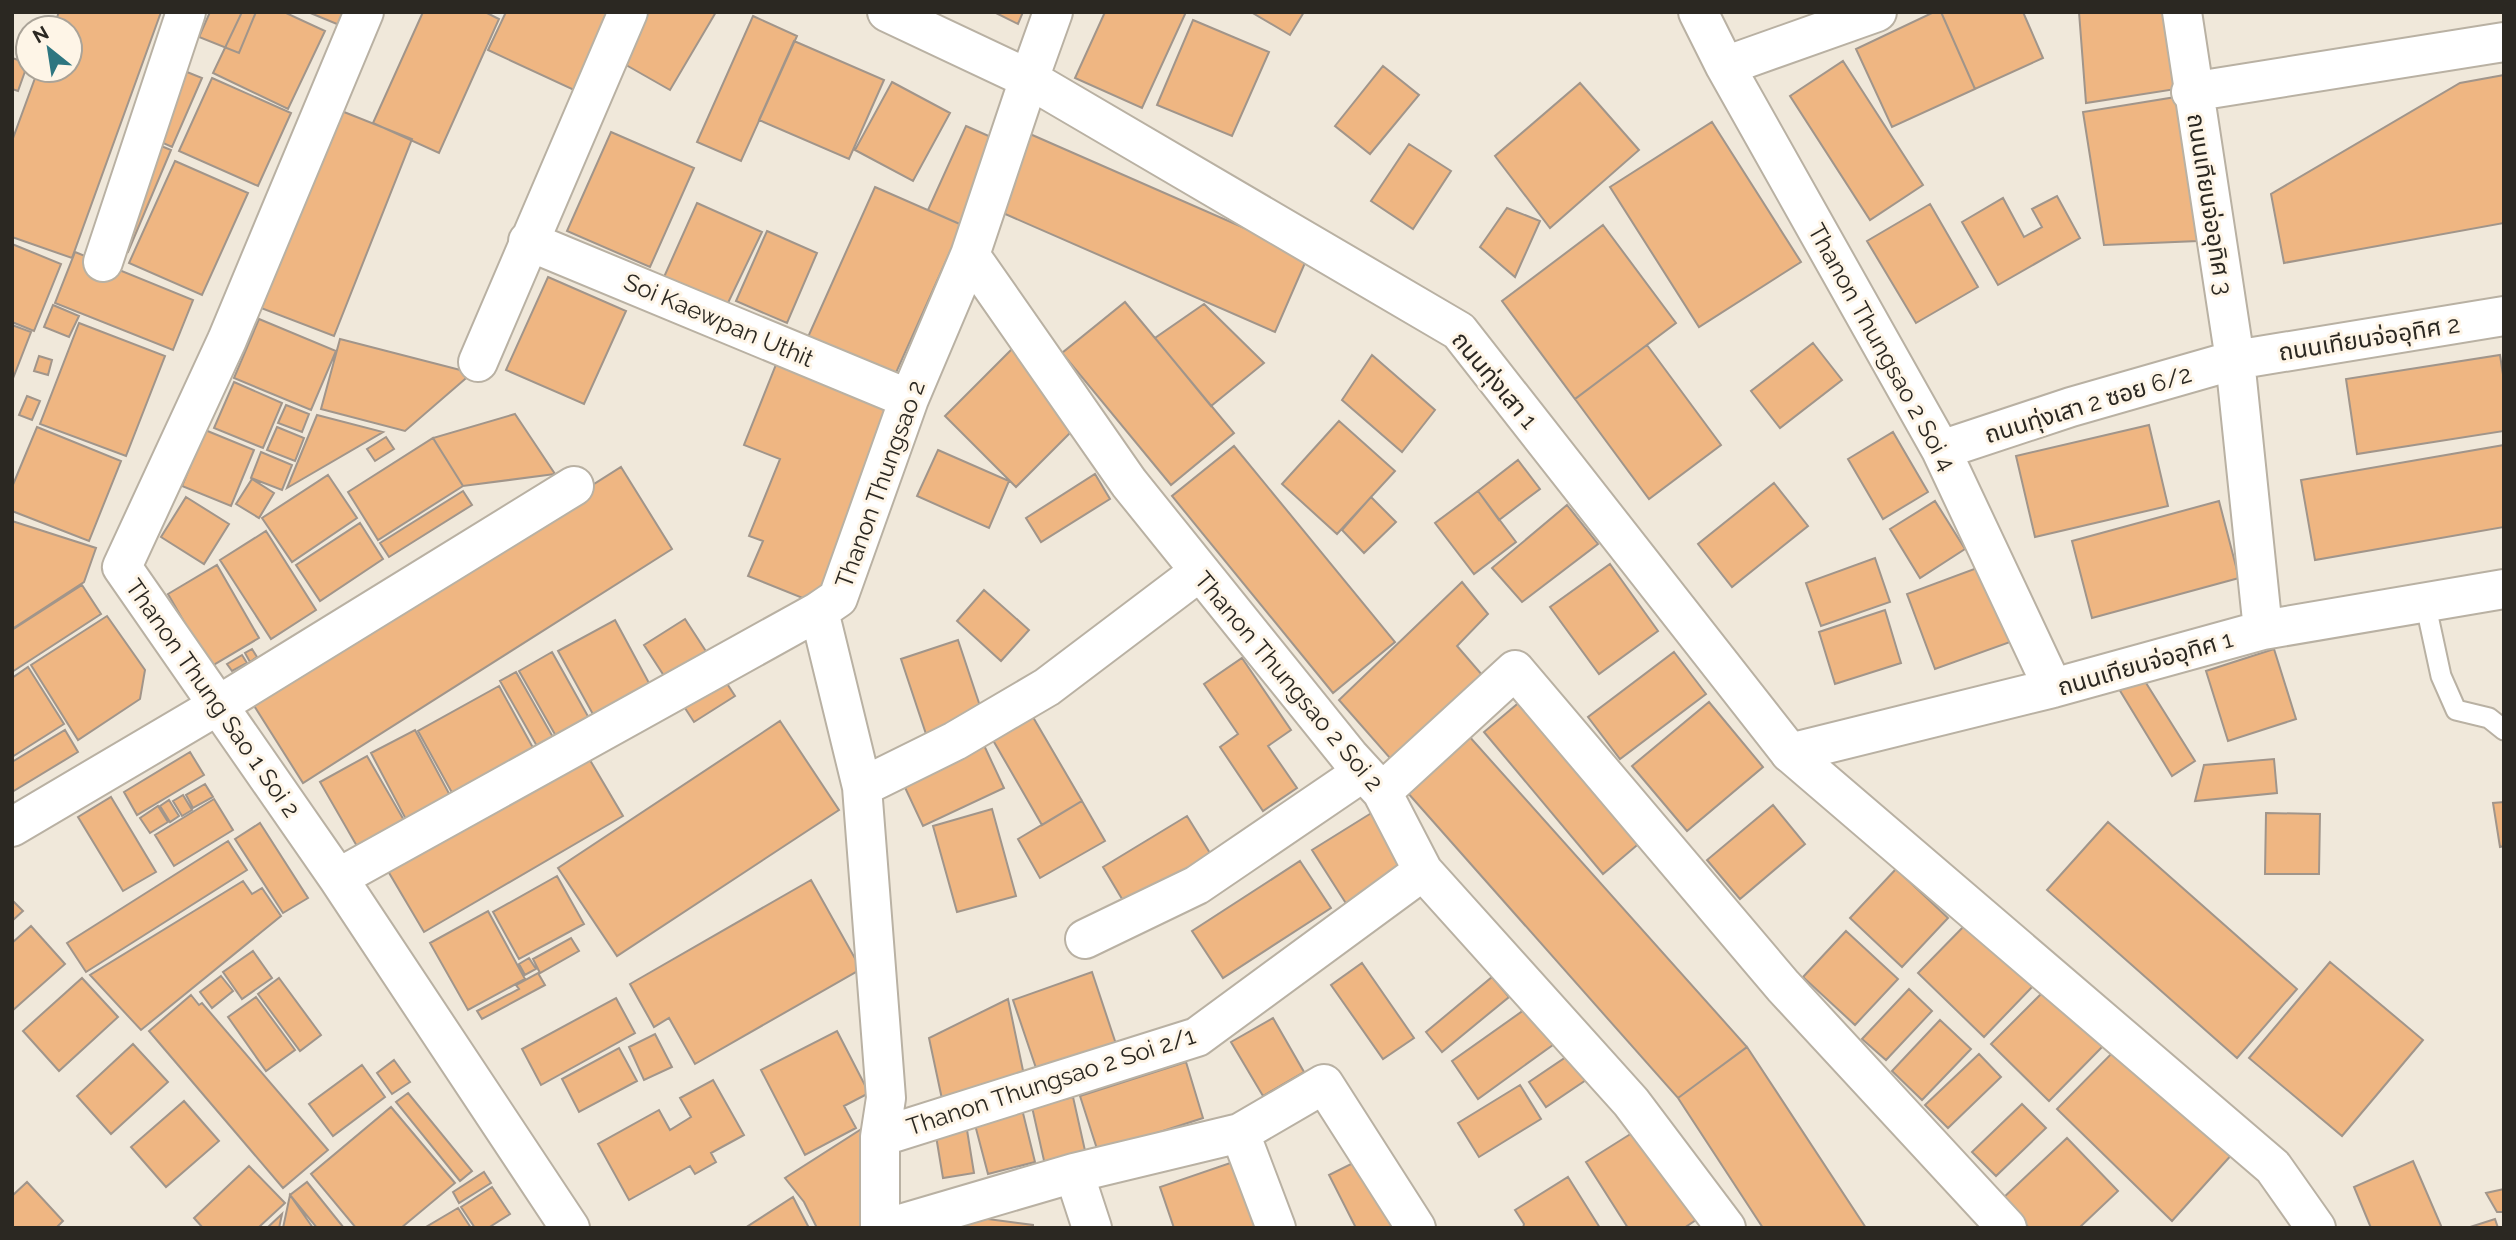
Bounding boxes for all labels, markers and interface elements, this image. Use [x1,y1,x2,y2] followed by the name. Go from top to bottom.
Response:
[14,14,84,84] north arrow
[29,21,52,47] text: N
[2180,111,2239,297] street label: ถนนเทียนจ่ออุทิศ 3
[1802,218,1962,476] street label: Thanon Thungsao 2 Soi 4
[620,267,818,373] street label: Soi Kaewpan Uthit
[2276,309,2462,368] street label: ถนนเทียนจ่ออุทิศ 2
[1445,325,1544,435] street label: ถนนทุ่งเสา 1
[1981,359,2195,450] street label: ถนนทุ่งเสา 2 ซอย 6/2
[829,376,931,592] street label: Thanon Thungsao 2
[1189,565,1389,797] street label: Thanon Thungsao 2 Soi 2
[120,573,306,823] street label: Thanon Thung Sao 1 Soi 2
[2054,624,2236,703] street label: ถนนเทียนจ่ออุทิศ 1
[903,1021,1199,1141] street label: Thanon Thungsao 2 Soi 2/1

